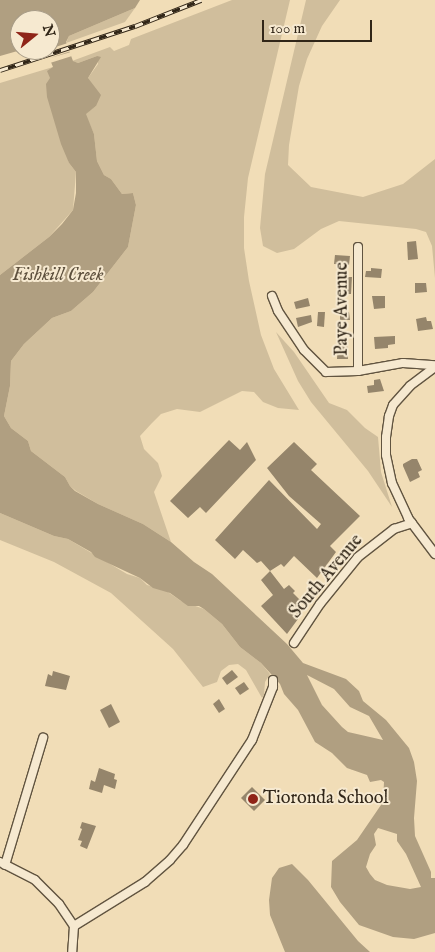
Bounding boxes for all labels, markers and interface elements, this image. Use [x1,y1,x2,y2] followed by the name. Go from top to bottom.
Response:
[10,10,60,60] north arrow
[265,10,375,42] scale bar
[270,19,305,38] text: 100 m
[38,22,59,39] text: N
[332,262,354,356] street label: Paye Avenue
[12,265,104,287] water label: Fishkill Creek
[286,531,368,623] street label: South Avenue
[263,788,388,810] place label: Tioronda School
[247,793,259,805] marker: Tioronda School

